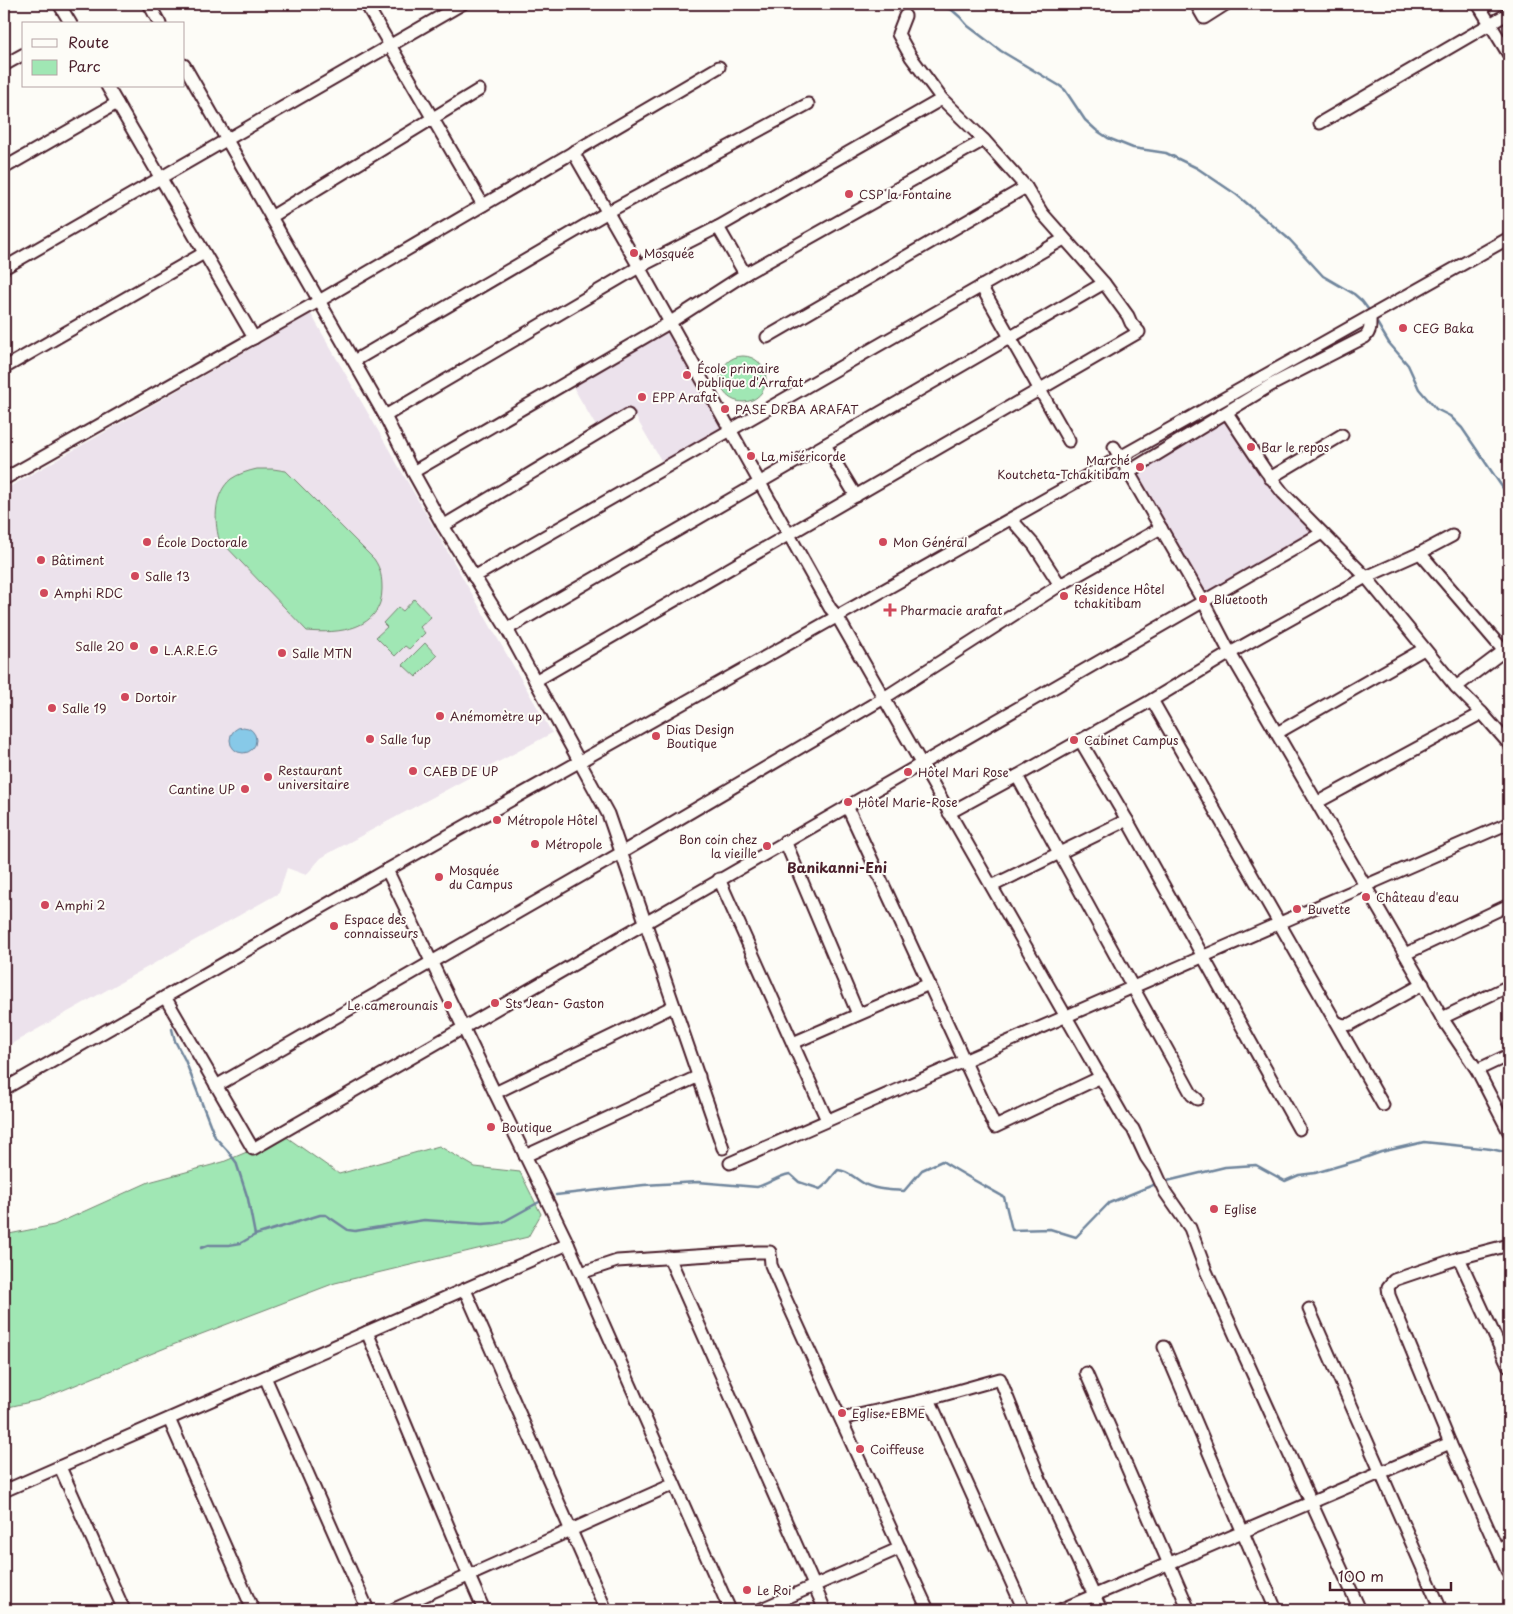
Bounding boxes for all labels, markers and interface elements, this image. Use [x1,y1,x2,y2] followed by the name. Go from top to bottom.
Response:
[22,22,185,88] legend
[68,30,109,53] text: Route
[68,54,101,77] text: Parc
[859,185,952,203] place label: CSP la Fontaine
[843,188,855,200] marker: CSP la Fontaine
[644,244,695,262] place label: Mosquée
[628,247,640,259] marker: Mosquée
[1413,319,1474,337] place label: CEG Baka
[1397,322,1409,334] marker: CEG Baka
[697,359,804,391] place label: École primaire publique d'Arrafat
[681,369,693,381] marker: École primaire publique d'Arrafat
[652,388,717,406] place label: EPP Arafat
[636,391,648,403] marker: EPP Arafat
[735,400,859,418] place label: PASE DRBA ARAFAT
[719,403,731,415] marker: PASE DRBA ARAFAT
[1261,438,1330,456] place label: Bar le repos
[1245,441,1257,453] marker: Bar le repos
[761,447,846,465] place label: La miséricorde
[745,450,757,462] marker: La miséricorde
[997,451,1130,483] place label: Marché Koutcheta-Tchakitibam
[1134,461,1146,473] marker: Marché Koutcheta-Tchakitibam
[157,533,248,551] place label: École Doctorale
[893,533,967,551] place label: Mon Général
[141,536,153,548] marker: École Doctorale
[877,536,889,548] marker: Mon Général
[51,551,104,569] place label: Bâtiment
[35,554,47,566] marker: Bâtiment
[145,567,190,585] place label: Salle 13
[129,570,141,582] marker: Salle 13
[1074,580,1164,612] place label: Résidence Hôtel tchakitibam
[54,584,123,602] place label: Amphi RDC
[38,587,50,599] marker: Amphi RDC
[1058,590,1070,602] marker: Résidence Hôtel tchakitibam
[1213,590,1268,608] place label: Bluetooth
[1197,593,1209,605] marker: Bluetooth
[900,601,1002,619] place label: Pharmacie arafat
[884,604,896,616] marker: Pharmacie arafat
[75,637,124,655] place label: Salle 20
[128,640,140,652] marker: Salle 20
[164,641,218,659] place label: L.A.R.E.G
[148,644,160,656] marker: L.A.R.E.G
[292,644,352,662] place label: Salle MTN
[276,647,288,659] marker: Salle MTN
[135,688,177,706] place label: Dortoir
[119,691,131,703] marker: Dortoir
[62,699,106,717] place label: Salle 19
[46,702,58,714] marker: Salle 19
[450,707,542,725] place label: Anémomètre up
[434,710,446,722] marker: Anémomètre up
[666,720,734,752] place label: Dias Design Boutique
[380,730,431,748] place label: Salle 1up
[650,730,662,742] marker: Dias Design Boutique
[1084,731,1179,749] place label: Cabinet Campus
[364,733,376,745] marker: Salle 1up
[1068,734,1080,746] marker: Cabinet Campus
[278,761,349,793] place label: Restaurant universitaire
[423,762,498,780] place label: CAEB DE UP
[918,763,1009,781] place label: Hôtel Mari Rose
[407,765,419,777] marker: CAEB DE UP
[902,766,914,778] marker: Hôtel Mari Rose
[262,771,274,783] marker: Restaurant universitaire
[168,780,235,798] place label: Cantine UP
[239,783,251,795] marker: Cantine UP
[858,793,958,811] place label: Hôtel Marie-Rose
[842,796,854,808] marker: Hôtel Marie-Rose
[507,811,598,829] place label: Métropole Hôtel
[491,814,503,826] marker: Métropole Hôtel
[679,830,757,862] place label: Bon coin chez la vieille
[545,835,603,853] place label: Métropole
[529,838,541,850] marker: Métropole
[761,840,773,852] marker: Bon coin chez la vieille
[787,857,887,878] district label: Banikanni-Eni
[449,861,513,893] place label: Mosquée du Campus
[433,871,445,883] marker: Mosquée du Campus
[1376,888,1459,906] place label: Château d'eau
[1360,891,1372,903] marker: Château d'eau
[55,896,105,914] place label: Amphi 2
[39,899,51,911] marker: Amphi 2
[1307,900,1350,918] place label: Buvette
[1291,903,1303,915] marker: Buvette
[344,910,419,942] place label: Espace des connaisseurs
[328,920,340,932] marker: Espace des connaisseurs
[505,994,604,1012] place label: Sts Jean- Gaston
[347,996,439,1014] place label: Le camerounais
[489,997,501,1009] marker: Sts Jean- Gaston
[442,999,454,1011] marker: Le camerounais
[501,1118,553,1136] place label: Boutique
[485,1121,497,1133] marker: Boutique
[1224,1200,1257,1218] place label: Eglise
[1208,1203,1220,1215] marker: Eglise
[852,1404,925,1422] place label: Eglise. EBME
[836,1407,848,1419] marker: Eglise. EBME
[870,1440,925,1458] place label: Coiffeuse
[854,1443,866,1455] marker: Coiffeuse
[1330,1559,1452,1591] scale bar
[1338,1564,1384,1587] text: 100 m
[757,1581,792,1599] place label: Le Roi
[741,1584,753,1596] marker: Le Roi

